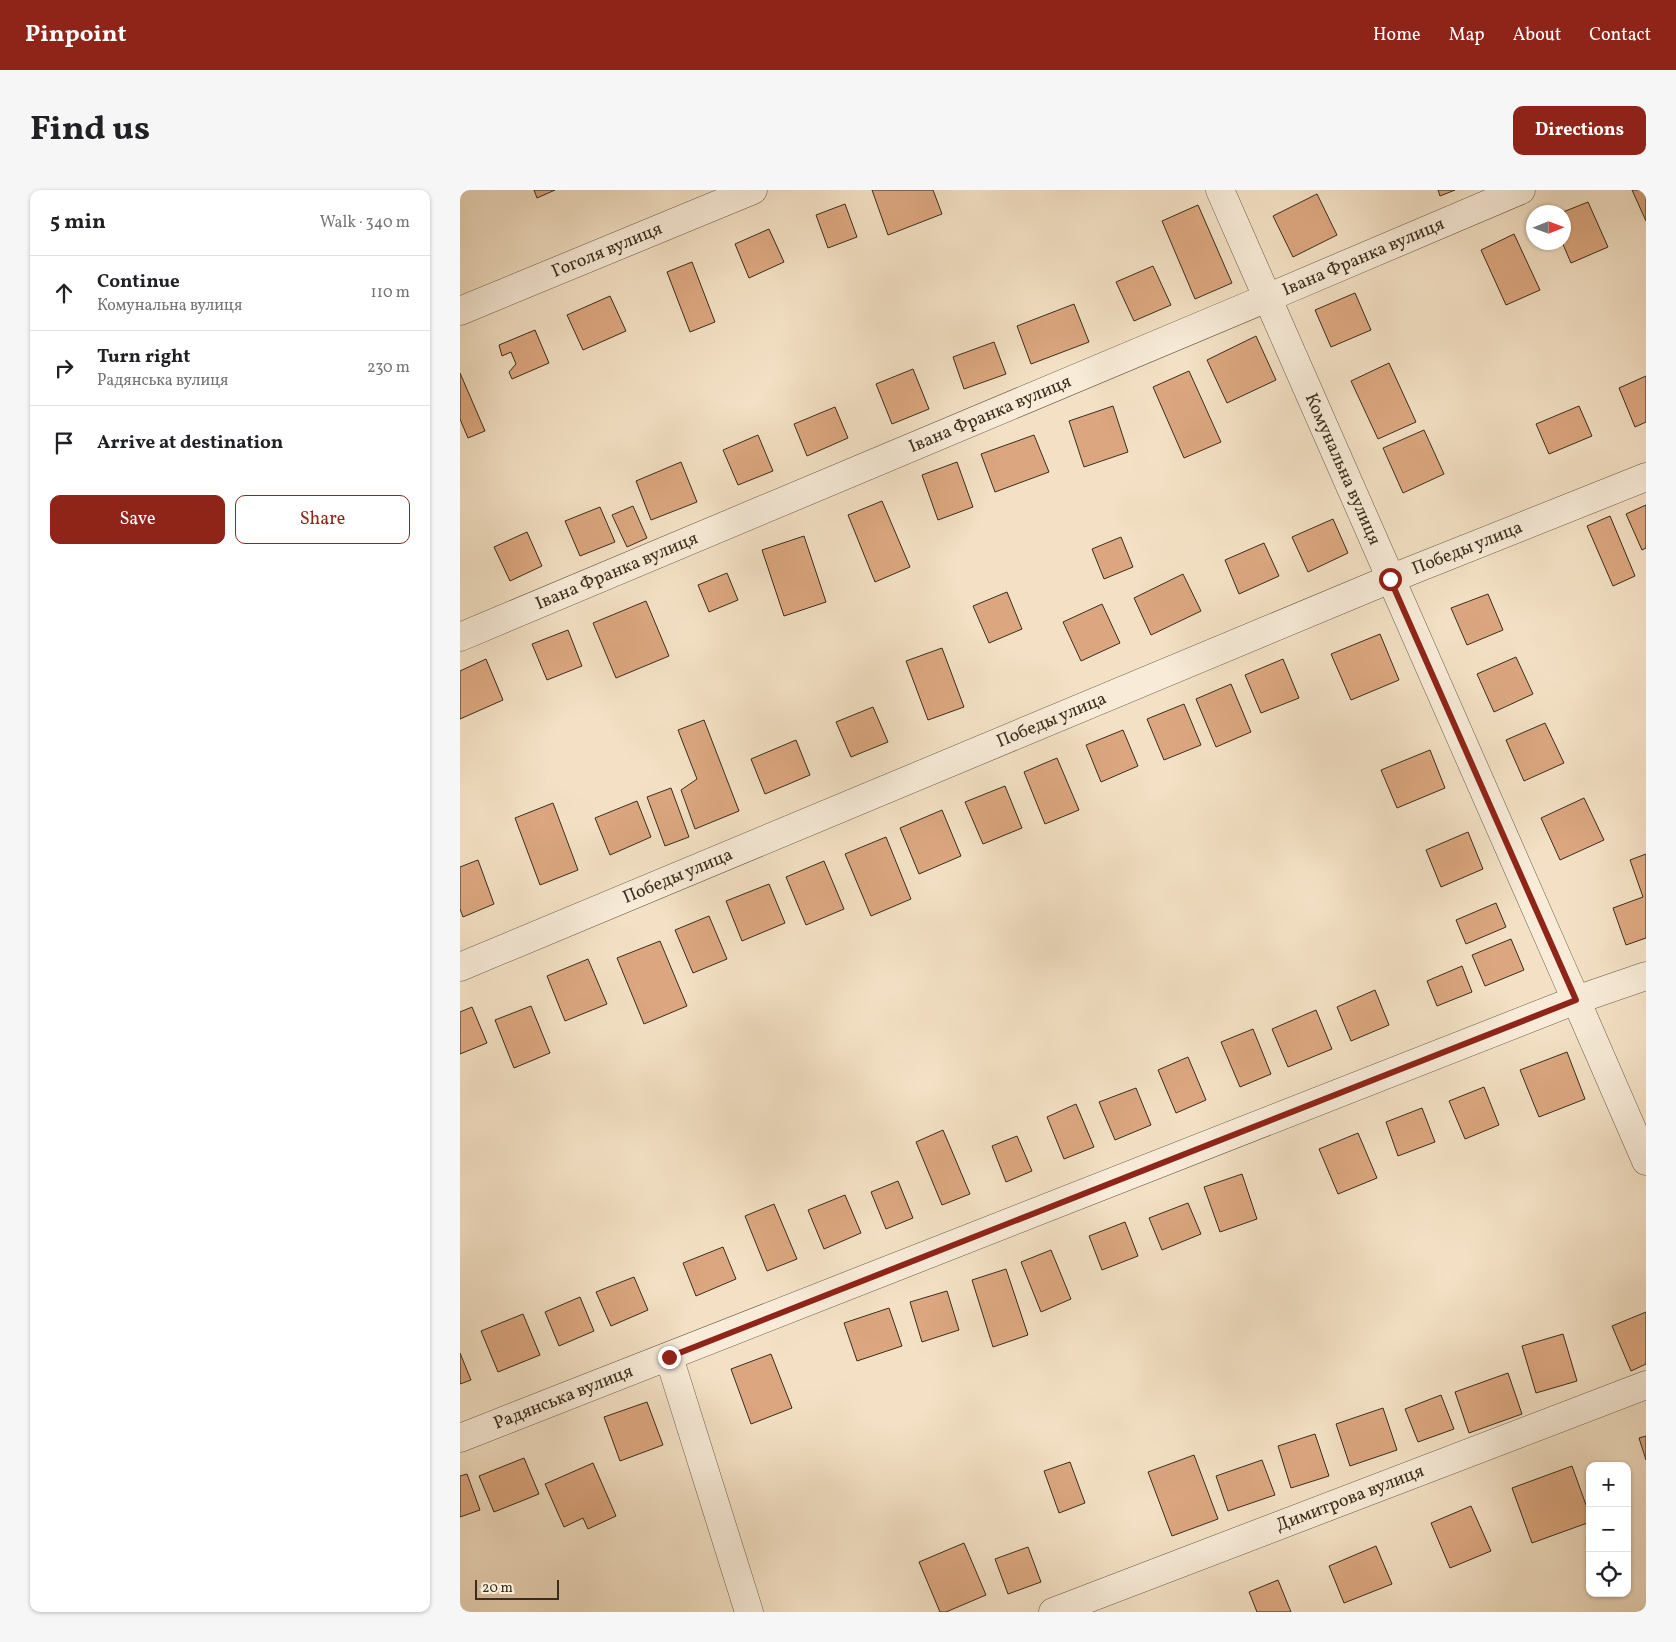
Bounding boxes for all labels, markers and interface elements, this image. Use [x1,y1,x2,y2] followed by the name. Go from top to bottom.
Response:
[25,18,127,52] text: Pinpoint
[1373,23,1421,48] text: Home
[1449,23,1485,48] text: Map
[1513,23,1561,48] text: About
[1589,23,1651,48] text: Contact
[30,106,150,154] text: Find us
[1513,106,1646,155] button: Directions
[1526,205,1571,250] north arrow
[50,208,106,237] text: 5 min
[1278,211,1448,303] street label: Івана Франка вулиця
[320,212,410,234] text: Walk · 340 m
[548,216,666,284] street label: Гоголя вулиця
[97,269,180,295] text: Continue
[50,279,78,307] icon: ahead
[371,282,410,304] text: 110 m
[97,295,242,317] text: Комунальна вулиця
[97,344,190,370] text: Turn right
[50,354,78,382] icon: right
[367,357,410,379] text: 230 m
[905,369,1075,460] street label: Івана Франка вулиця
[97,370,228,392] text: Радянська вулиця
[1298,389,1387,549] street label: Комунальна вулиця
[50,429,78,457] icon: arrive
[97,430,283,456] text: Arrive at destination
[50,495,225,544] button: Save
[235,495,410,544] button: Share
[1408,515,1526,581] street label: Победы улица
[532,526,702,616] street label: Івана Франка вулиця
[1379,568,1402,591] route start
[993,686,1110,754] street label: Победы улица
[619,842,737,910] street label: Победы улица
[658,1346,681,1369] route end
[490,1359,637,1436] street label: Радянська вулиця
[1272,1459,1428,1538] street label: Димитрова вулиця
[1586,1462,1631,1597] map controls
[1586,1462,1631,1507] button: +
[1586,1507,1631,1552] button: −
[1586,1552,1631,1597] button: locate
[475,1577,559,1600] scale bar
[482,1579,513,1598] text: 20 m

